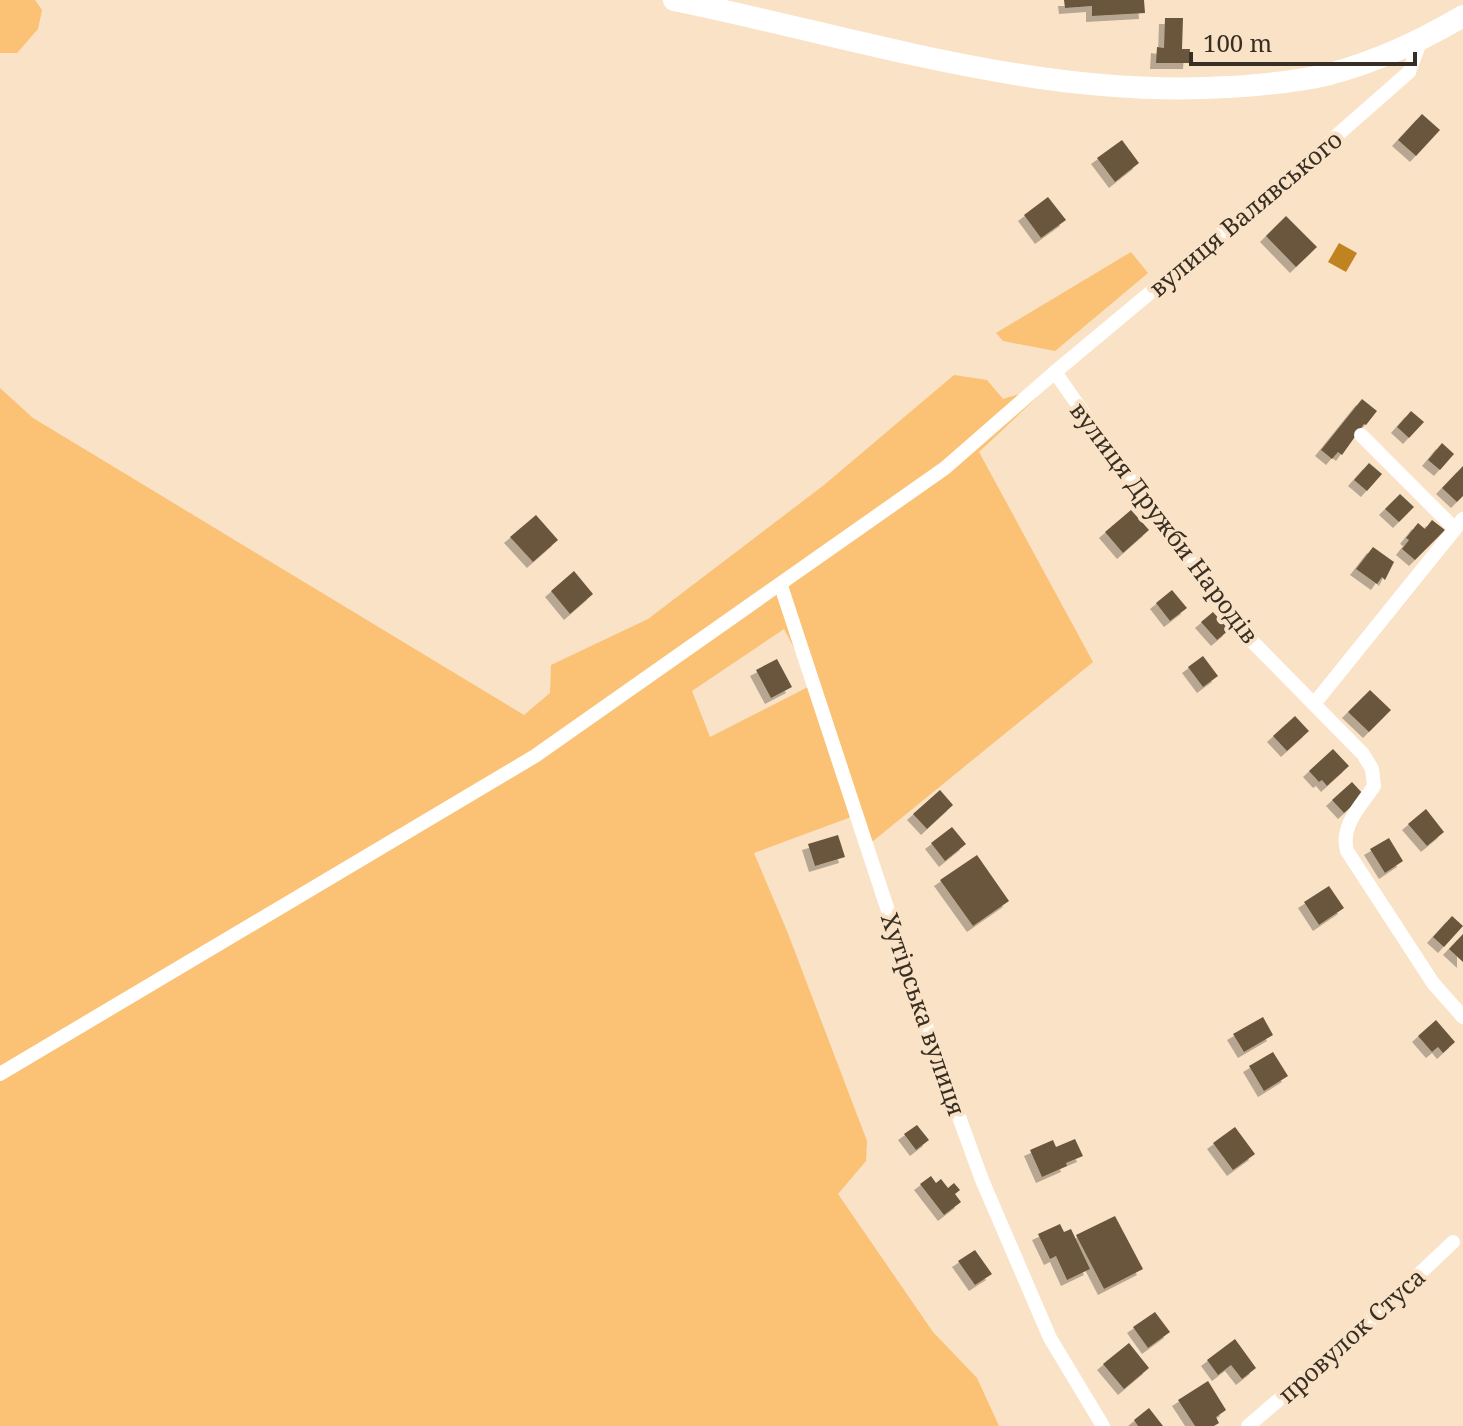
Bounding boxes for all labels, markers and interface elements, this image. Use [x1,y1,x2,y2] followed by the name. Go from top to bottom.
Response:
[1191,16,1415,66] scale bar
[1203,26,1272,59] text: 100 m
[1141,122,1349,304] street label: вулиця Валявського
[1063,395,1267,649] street label: вулиця Дружби Народів
[874,908,974,1120] street label: Хутірська вулиця
[1270,1260,1432,1410] street label: провулок Стуса

